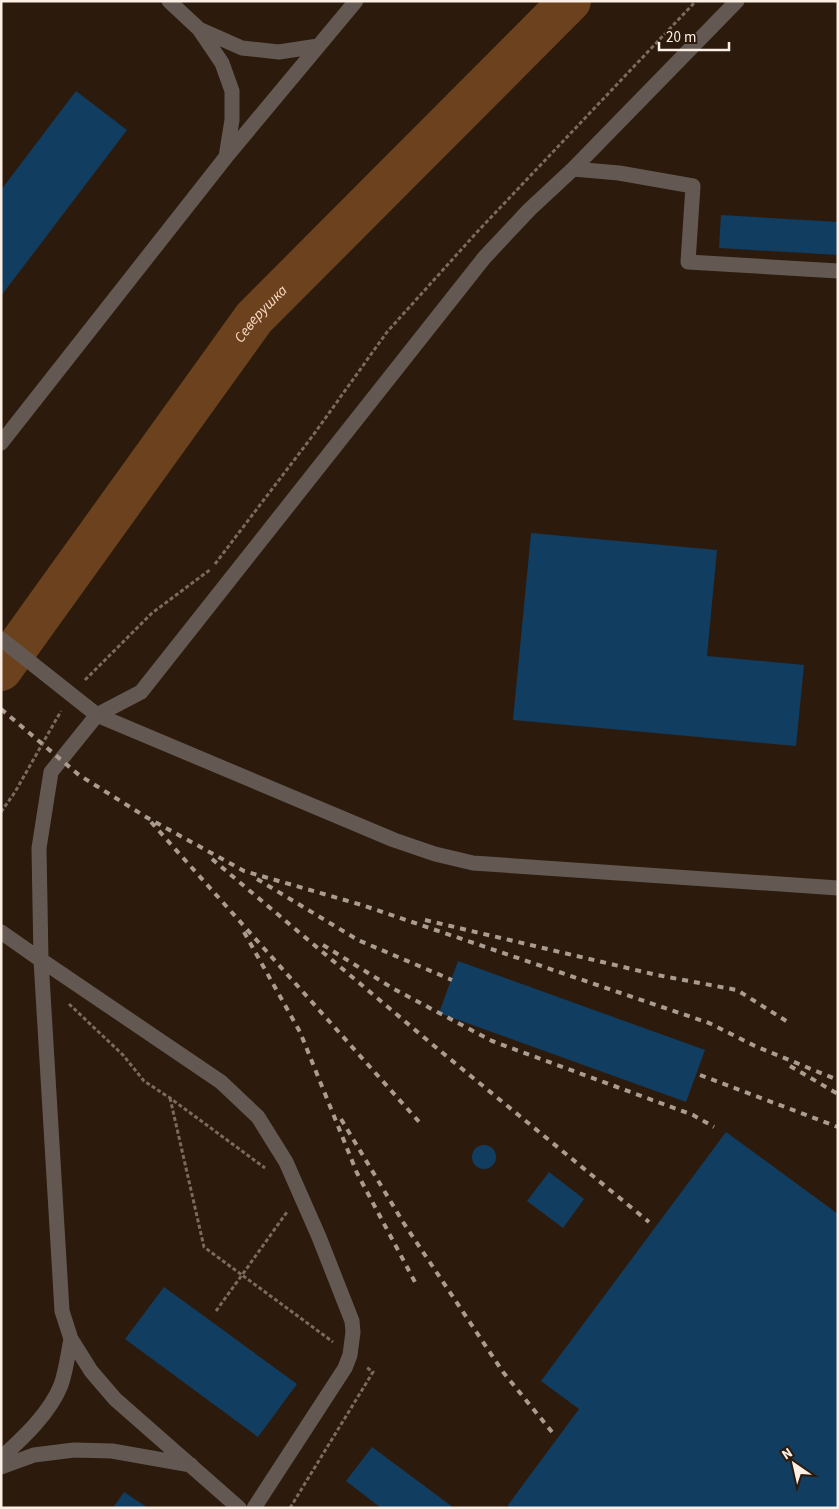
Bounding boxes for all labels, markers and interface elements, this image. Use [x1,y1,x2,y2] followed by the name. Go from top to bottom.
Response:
[659,20,729,52] scale bar
[666,27,696,48] text: 20 m
[229,280,292,347] water label: Северушка
[769,1439,819,1489] north arrow
[778,1443,797,1465] text: N

